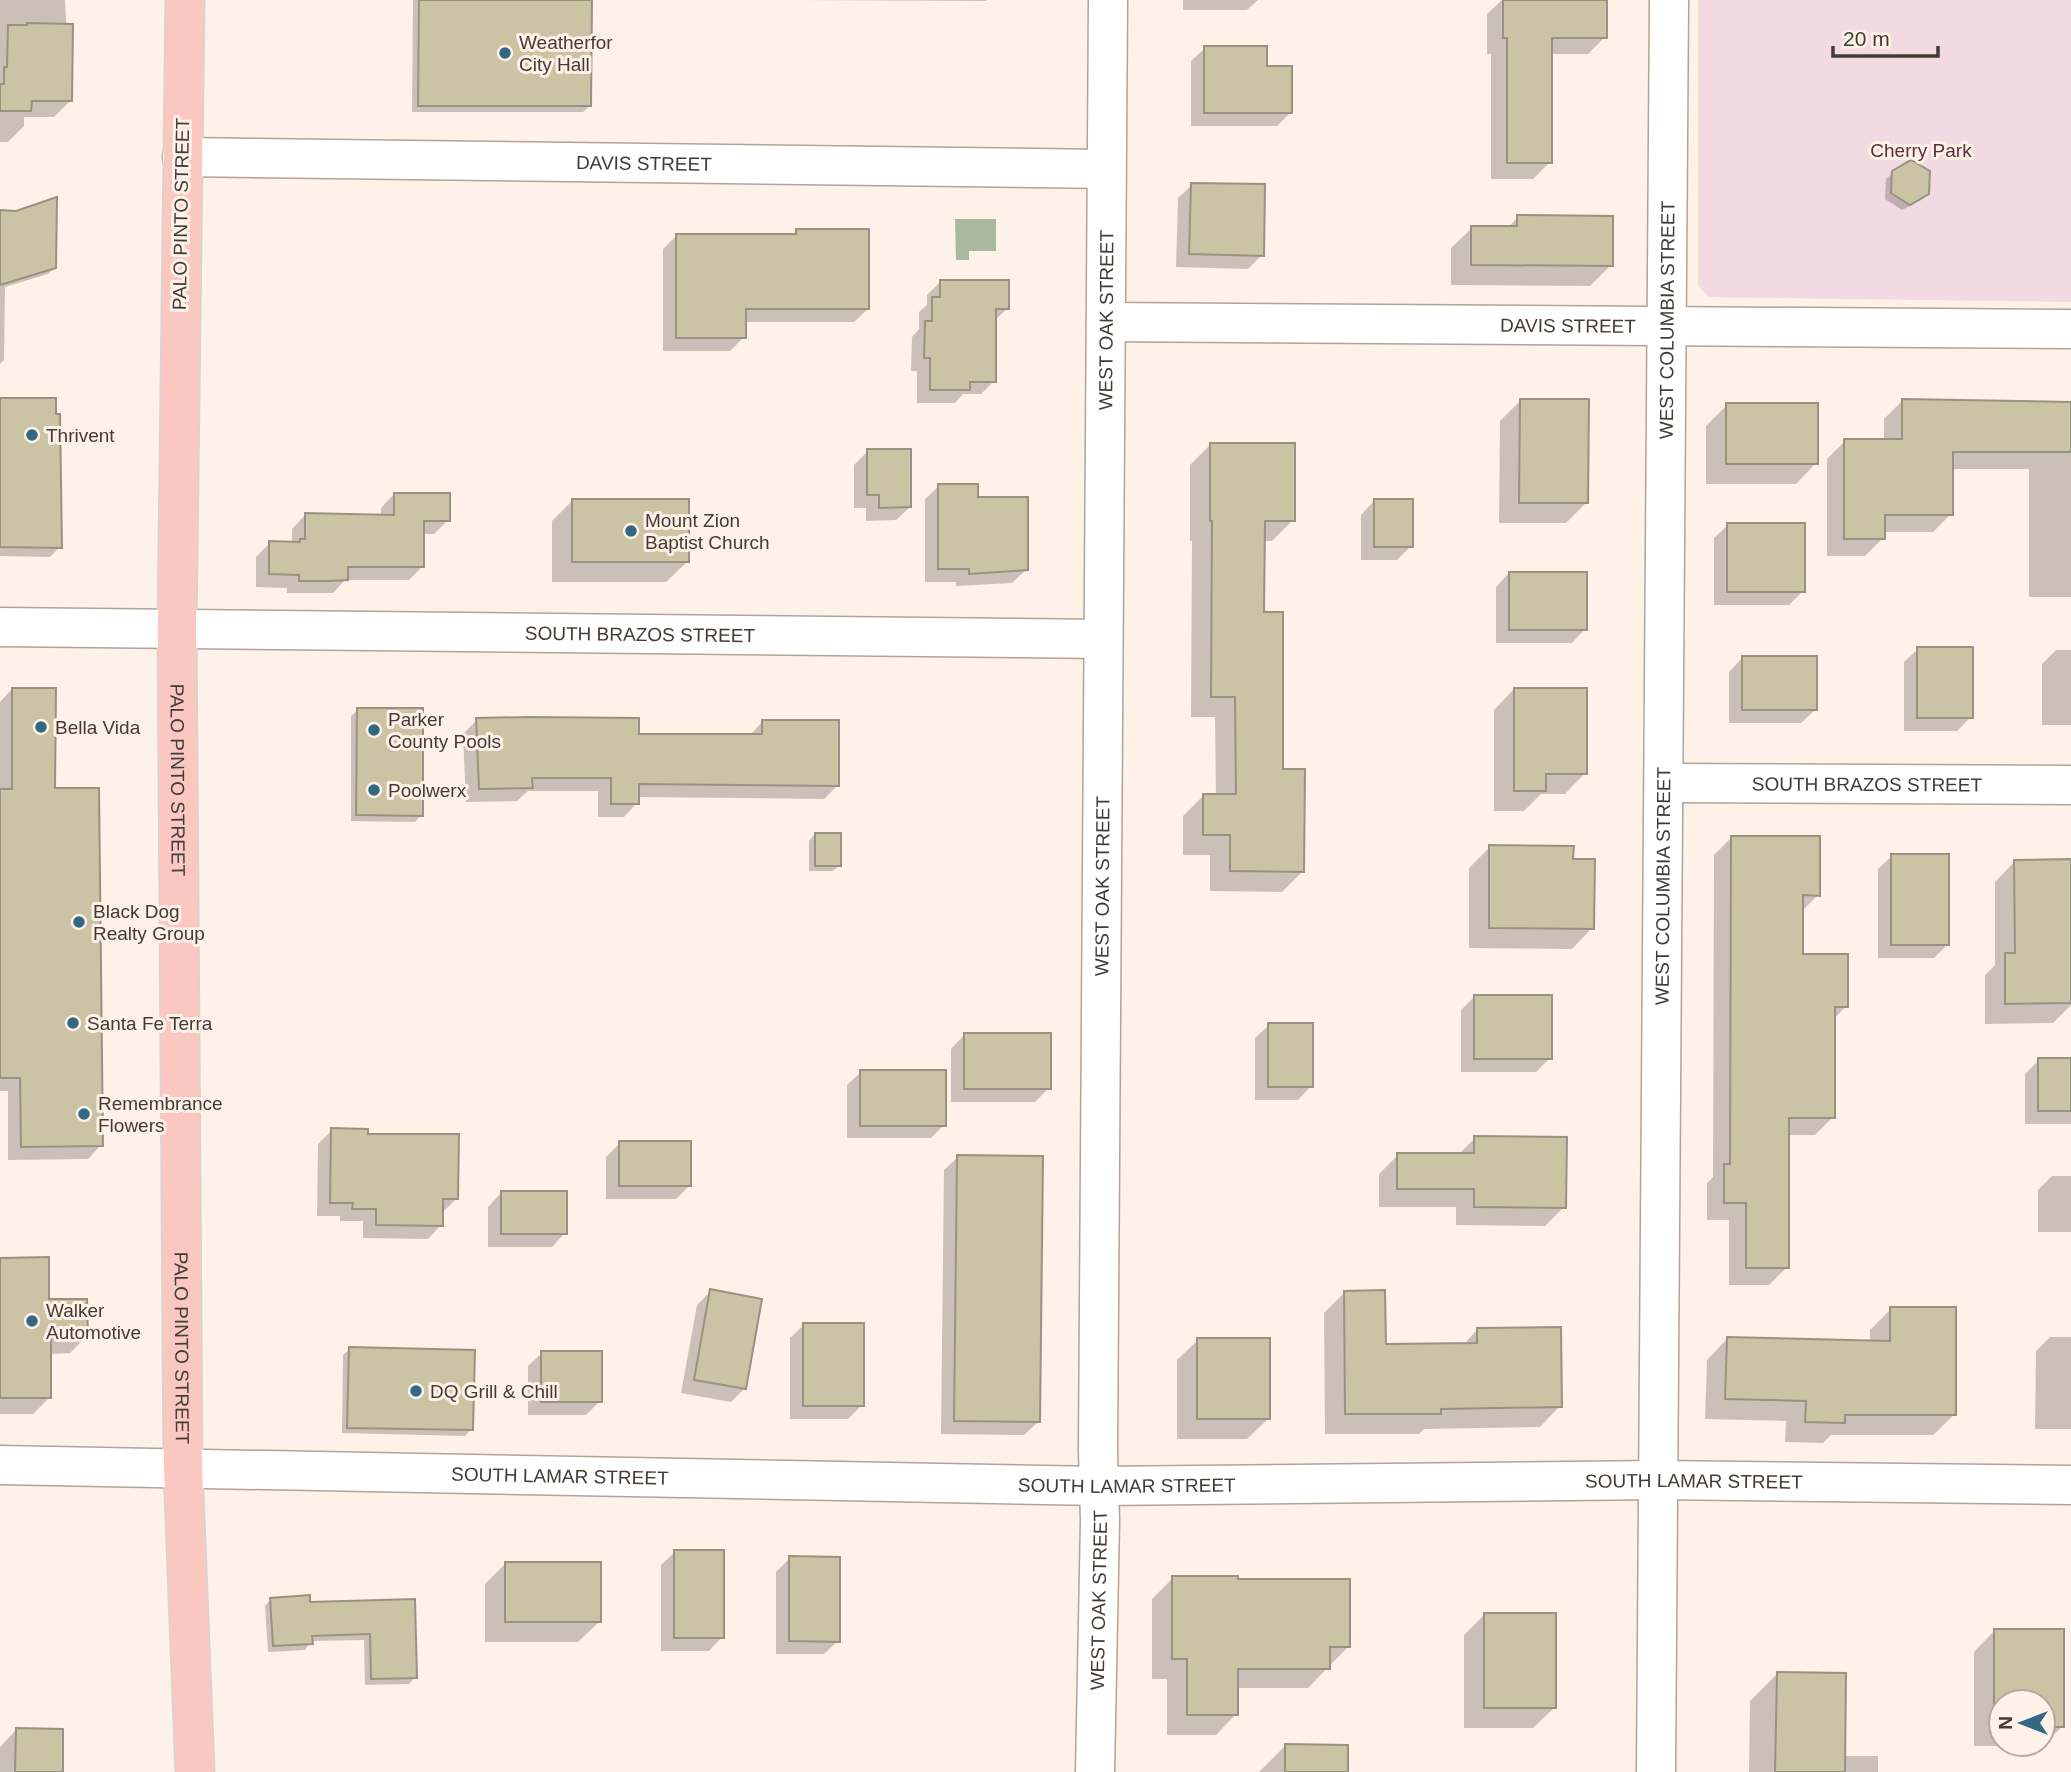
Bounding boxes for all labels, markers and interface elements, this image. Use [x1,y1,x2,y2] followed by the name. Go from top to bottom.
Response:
[1833,14,1938,58] scale bar
[1843,27,1890,50] text: 20 m
[519,32,613,75] place label: Weatherfor City Hall
[497,45,513,61] marker: Weatherfor City Hall
[169,117,193,310] street label: PALO PINTO STREET
[1870,140,1972,161] park label: Cherry Park
[576,152,712,174] street label: DAVIS STREET
[1655,200,1678,439] street label: WEST COLUMBIA STREET
[1095,229,1117,410] street label: WEST OAK STREET
[1500,314,1636,336] street label: DAVIS STREET
[46,425,115,446] place label: Thrivent
[24,427,40,443] marker: Thrivent
[645,510,770,553] place label: Mount Zion Baptist Church
[623,523,639,539] marker: Mount Zion Baptist Church
[525,622,756,646] street label: SOUTH BRAZOS STREET
[167,684,189,877] street label: PALO PINTO STREET
[388,709,501,752] place label: Parker County Pools
[55,717,141,738] place label: Bella Vida
[33,719,49,735] marker: Bella Vida
[366,722,382,738] marker: Parker County Pools
[1651,766,1674,1005] street label: WEST COLUMBIA STREET
[1752,773,1983,795] street label: SOUTH BRAZOS STREET
[388,780,467,801] place label: Poolwerx
[366,782,382,798] marker: Poolwerx
[1091,795,1113,976] street label: WEST OAK STREET
[93,901,205,944] place label: Black Dog Realty Group
[71,914,87,930] marker: Black Dog Realty Group
[87,1013,213,1034] place label: Santa Fe Terra
[65,1015,81,1031] marker: Santa Fe Terra
[98,1093,223,1136] place label: Remembrance Flowers
[76,1106,92,1122] marker: Remembrance Flowers
[171,1252,193,1445] street label: PALO PINTO STREET
[46,1300,141,1343] place label: Walker Automotive
[24,1313,40,1329] marker: Walker Automotive
[430,1381,558,1402] place label: DQ Grill & Chill
[408,1383,424,1399] marker: DQ Grill & Chill
[451,1463,669,1488] street label: SOUTH LAMAR STREET
[1585,1469,1803,1492] street label: SOUTH LAMAR STREET
[1018,1474,1236,1497] street label: SOUTH LAMAR STREET
[1086,1509,1111,1690] street label: WEST OAK STREET
[1987,1688,2057,1758] north arrow
[1995,1716,2016,1730] text: N

